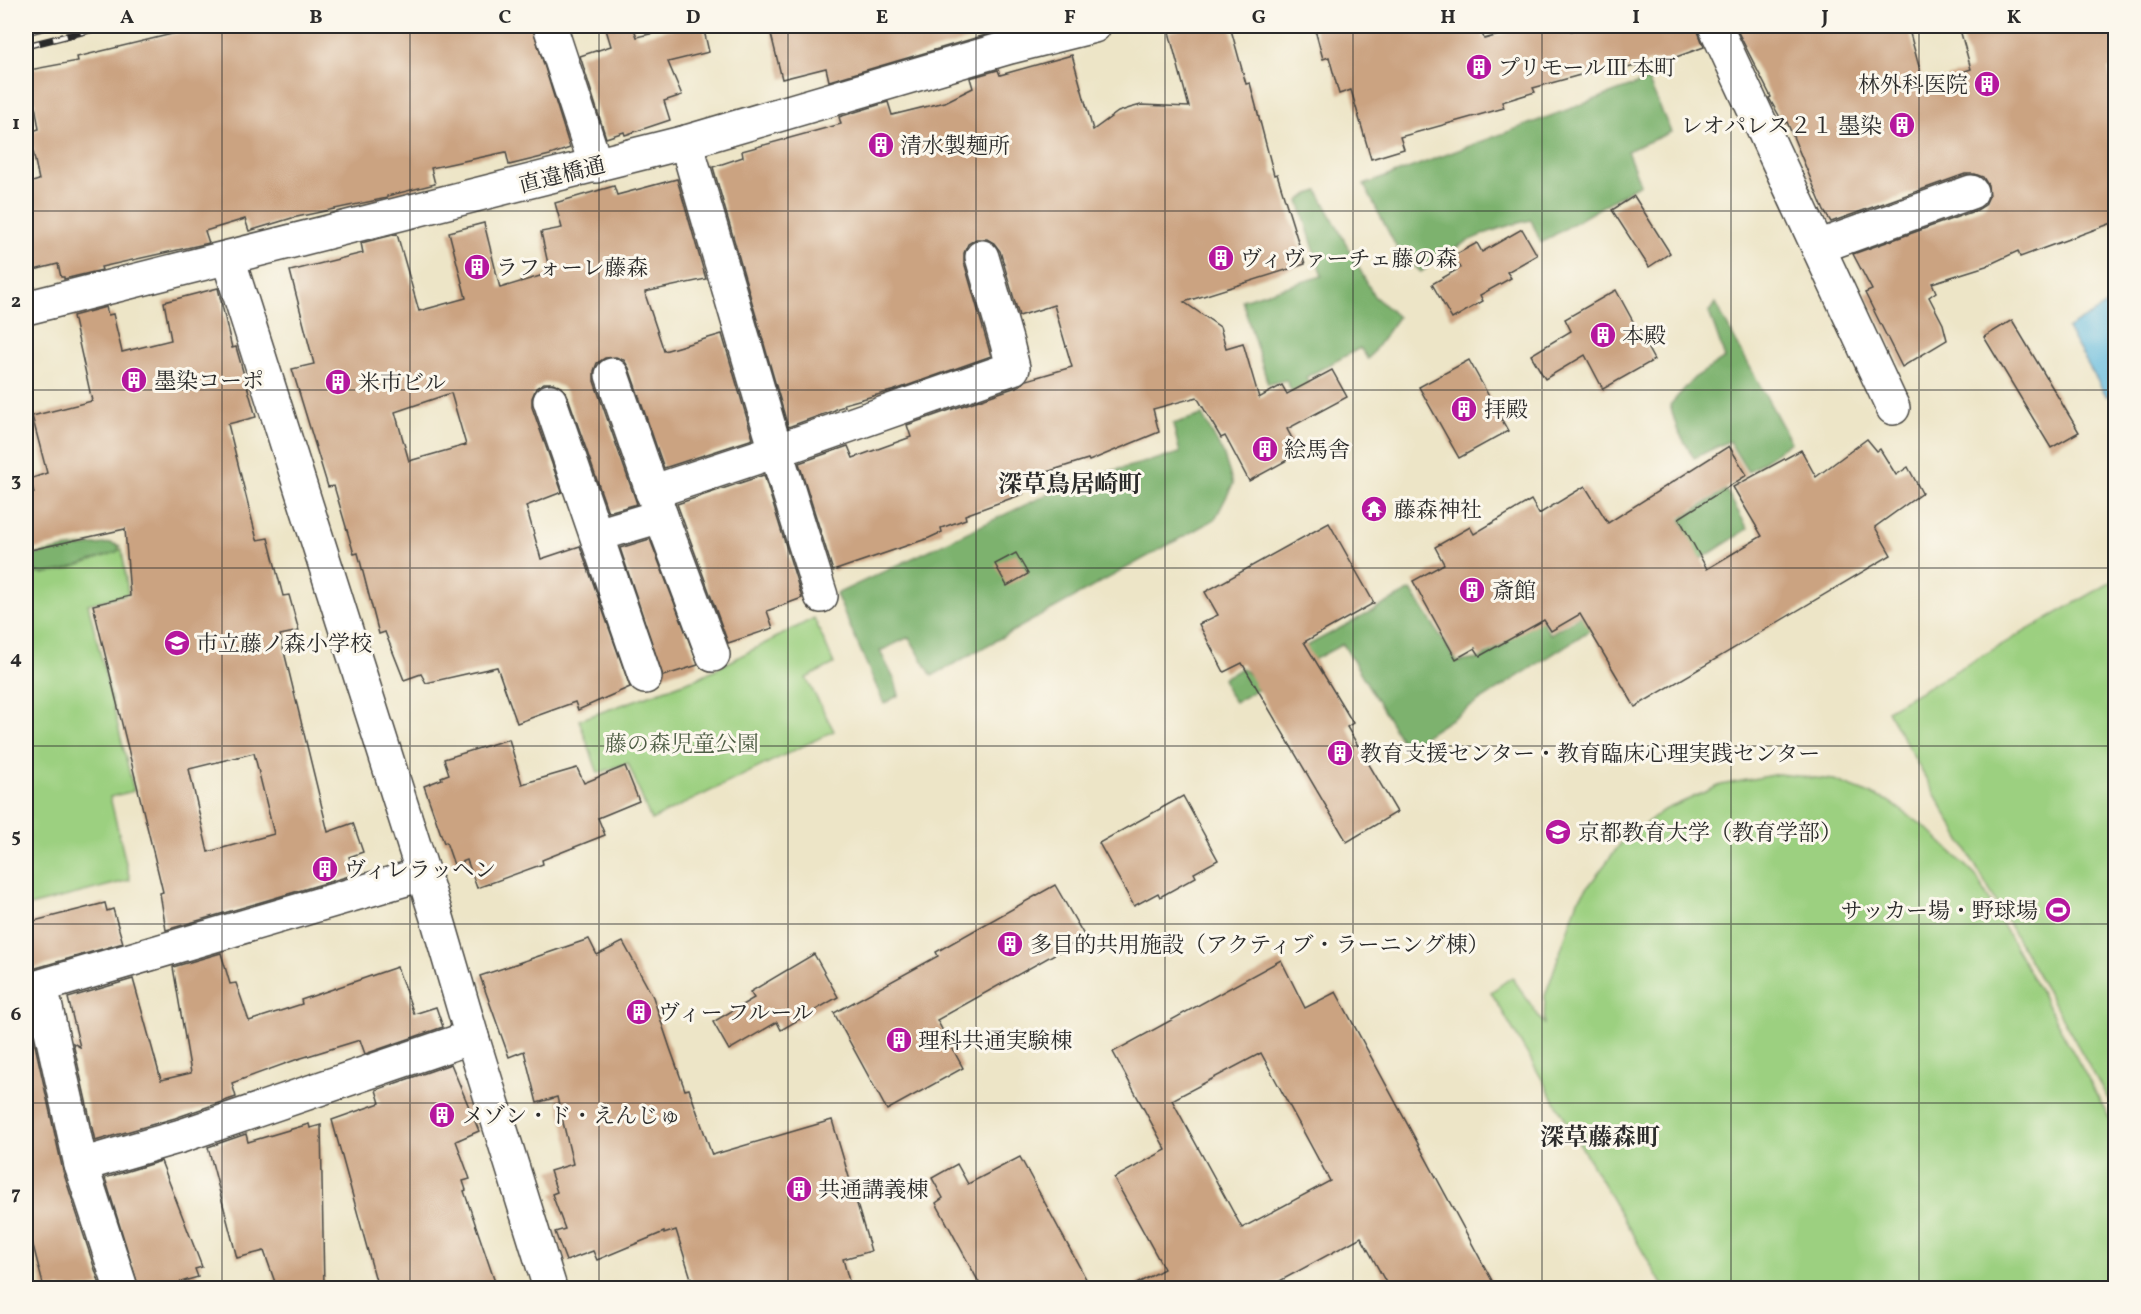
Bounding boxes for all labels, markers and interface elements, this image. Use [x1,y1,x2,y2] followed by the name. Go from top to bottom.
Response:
[120,4,134,32] text: A
[309,4,323,32] text: B
[499,4,512,32] text: C
[686,4,700,32] text: D
[876,4,888,32] text: E
[1064,4,1076,32] text: F
[1252,4,1266,32] text: G
[1440,4,1456,32] text: H
[1632,4,1640,32] text: I
[1820,4,1829,32] text: J
[2007,4,2022,32] text: K
[1464,52,1494,82] building icon: プリモールⅢ 本町
[1498,54,1676,85] place label: プリモールⅢ 本町
[1972,69,2002,99] building icon: 林外科医院
[1858,71,1968,102] place label: 林外科医院
[12,110,20,138] text: 1
[1887,110,1917,140] building icon: レオパレス２１ 墨染
[1681,112,1882,143] place label: レオパレス２１ 墨染
[866,130,896,160] building icon: 清水製麺所
[900,132,1010,163] place label: 清水製麺所
[516,151,609,202] street label: 直違橋通
[1206,243,1236,273] building icon: ヴィヴァーチェ藤の森
[1240,245,1458,276] place label: ヴィヴァーチェ藤の森
[462,252,492,282] building icon: ラフォーレ藤森
[496,254,648,285] place label: ラフォーレ藤森
[11,288,21,316] text: 2
[1588,320,1618,350] building icon: 本殿
[1622,322,1666,353] place label: 本殿
[119,365,149,395] building icon: 墨染コーポ
[154,367,264,398] place label: 墨染コーポ
[323,367,353,397] building icon: 米市ビル
[358,369,446,400] place label: 米市ビル
[1449,394,1479,424] building icon: 拝殿
[1484,396,1528,427] place label: 拝殿
[1250,434,1280,464] building icon: 絵馬舎
[1284,436,1350,467] place label: 絵馬舎
[11,467,21,495] text: 3
[998,469,1142,503] district label: 深草鳥居崎町
[1359,494,1389,524] temple icon: 藤森神社
[1394,496,1482,527] place label: 藤森神社
[1457,575,1487,605] building icon: 斎館
[1492,577,1536,608] place label: 斎館
[162,628,192,658] school or university icon: 市立藤ノ森小学校
[196,630,372,661] place label: 市立藤ノ森小学校
[10,645,22,673] text: 4
[605,730,759,761] park label: 藤の森児童公園
[1325,738,1355,768] building icon: 教育支援センター・教育臨床心理実践センター
[1360,740,1820,771] place label: 教育支援センター・教育臨床心理実践センター
[1543,817,1573,847] school or university icon: 京都教育大学（教育学部）
[1578,819,1842,850] place label: 京都教育大学（教育学部）
[11,823,21,851] text: 5
[310,854,340,884] building icon: ヴィレラッヘン
[344,856,496,887] place label: ヴィレラッヘン
[2043,895,2073,925] sports icon: サッカー場・野球場
[1840,897,2038,928] place label: サッカー場・野球場
[995,929,1025,959] building icon: 多目的共用施設（アクティブ・ラーニング棟）
[1030,931,1489,962] place label: 多目的共用施設（アクティブ・ラーニング棟）
[624,997,654,1027] building icon: ヴィー フルール
[658,999,814,1030] place label: ヴィー フルール
[11,1001,22,1029] text: 6
[884,1025,914,1055] building icon: 理科共通実験棟
[918,1027,1072,1058] place label: 理科共通実験棟
[427,1100,457,1130] building icon: メゾン・ド・えんじゅ
[462,1102,681,1133] place label: メゾン・ド・えんじゅ
[1540,1122,1660,1156] district label: 深草藤森町
[784,1174,814,1204] building icon: 共通講義棟
[818,1176,928,1207] place label: 共通講義棟
[11,1180,21,1208] text: 7

